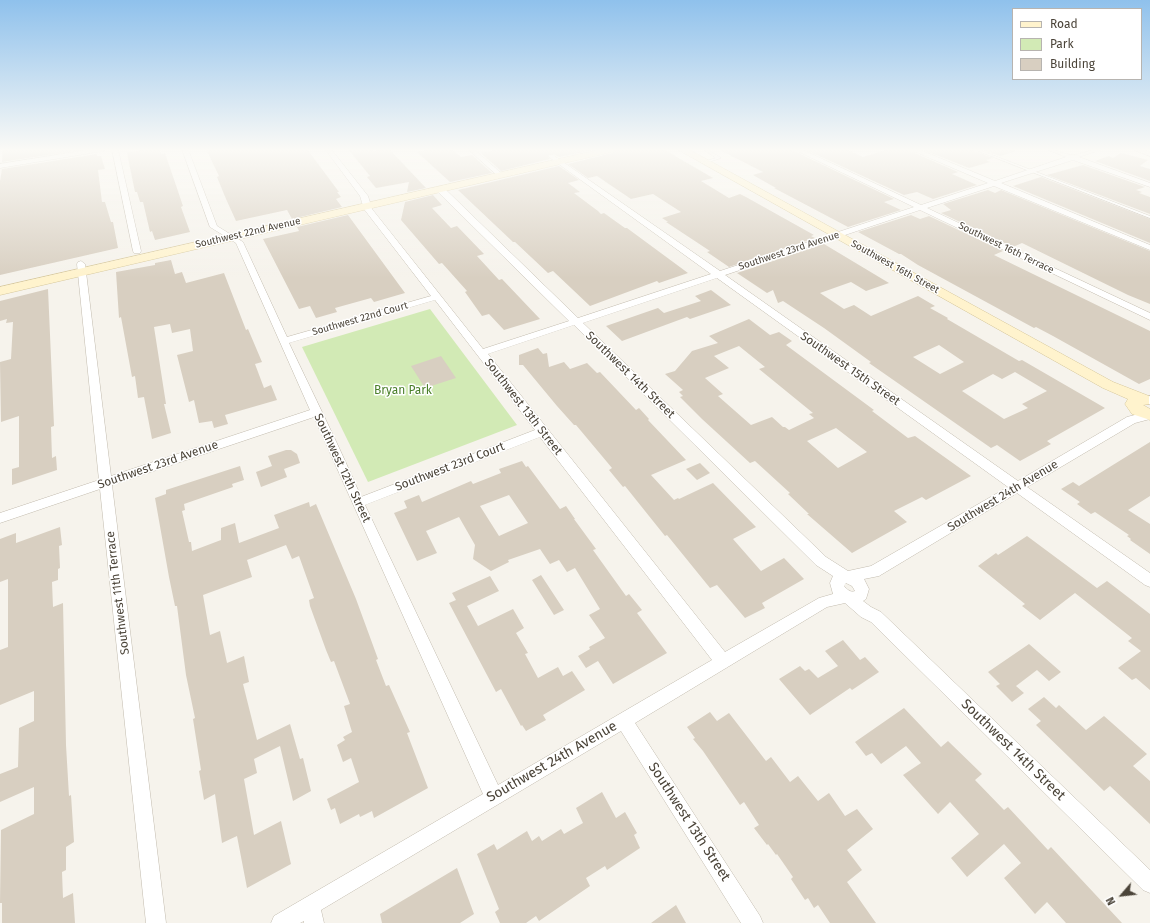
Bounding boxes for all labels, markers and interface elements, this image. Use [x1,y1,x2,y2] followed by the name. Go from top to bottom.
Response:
[1012,8,1142,80] legend
[1050,17,1078,31] text: Road
[1050,37,1074,51] text: Park
[1050,57,1095,71] text: Building
[194,215,302,251] street label: Southwest 22nd Avenue
[956,220,1056,276] street label: Southwest 16th Terrace
[737,229,841,273] street label: Southwest 23rd Avenue
[849,238,941,296] street label: Southwest 16th Street
[311,300,409,338] street label: Southwest 22nd Court
[582,329,678,421] street label: Southwest 14th Street
[797,329,903,409] street label: Southwest 15th Street
[481,356,565,458] street label: Southwest 13th Street
[374,384,432,398] park label: Bryan Park
[310,411,374,525] street label: Southwest 12th Street
[96,438,220,492] street label: Southwest 23rd Avenue
[393,439,507,495] street label: Southwest 23rd Court
[945,457,1061,535] street label: Southwest 24th Avenue
[103,530,133,656] street label: Southwest 11th Terrace
[957,696,1069,804] street label: Southwest 14th Street
[484,718,620,806] street label: Southwest 24th Avenue
[644,759,734,885] street label: Southwest 13th Street
[1102,875,1142,915] north arrow
[1104,895,1118,907] text: N

